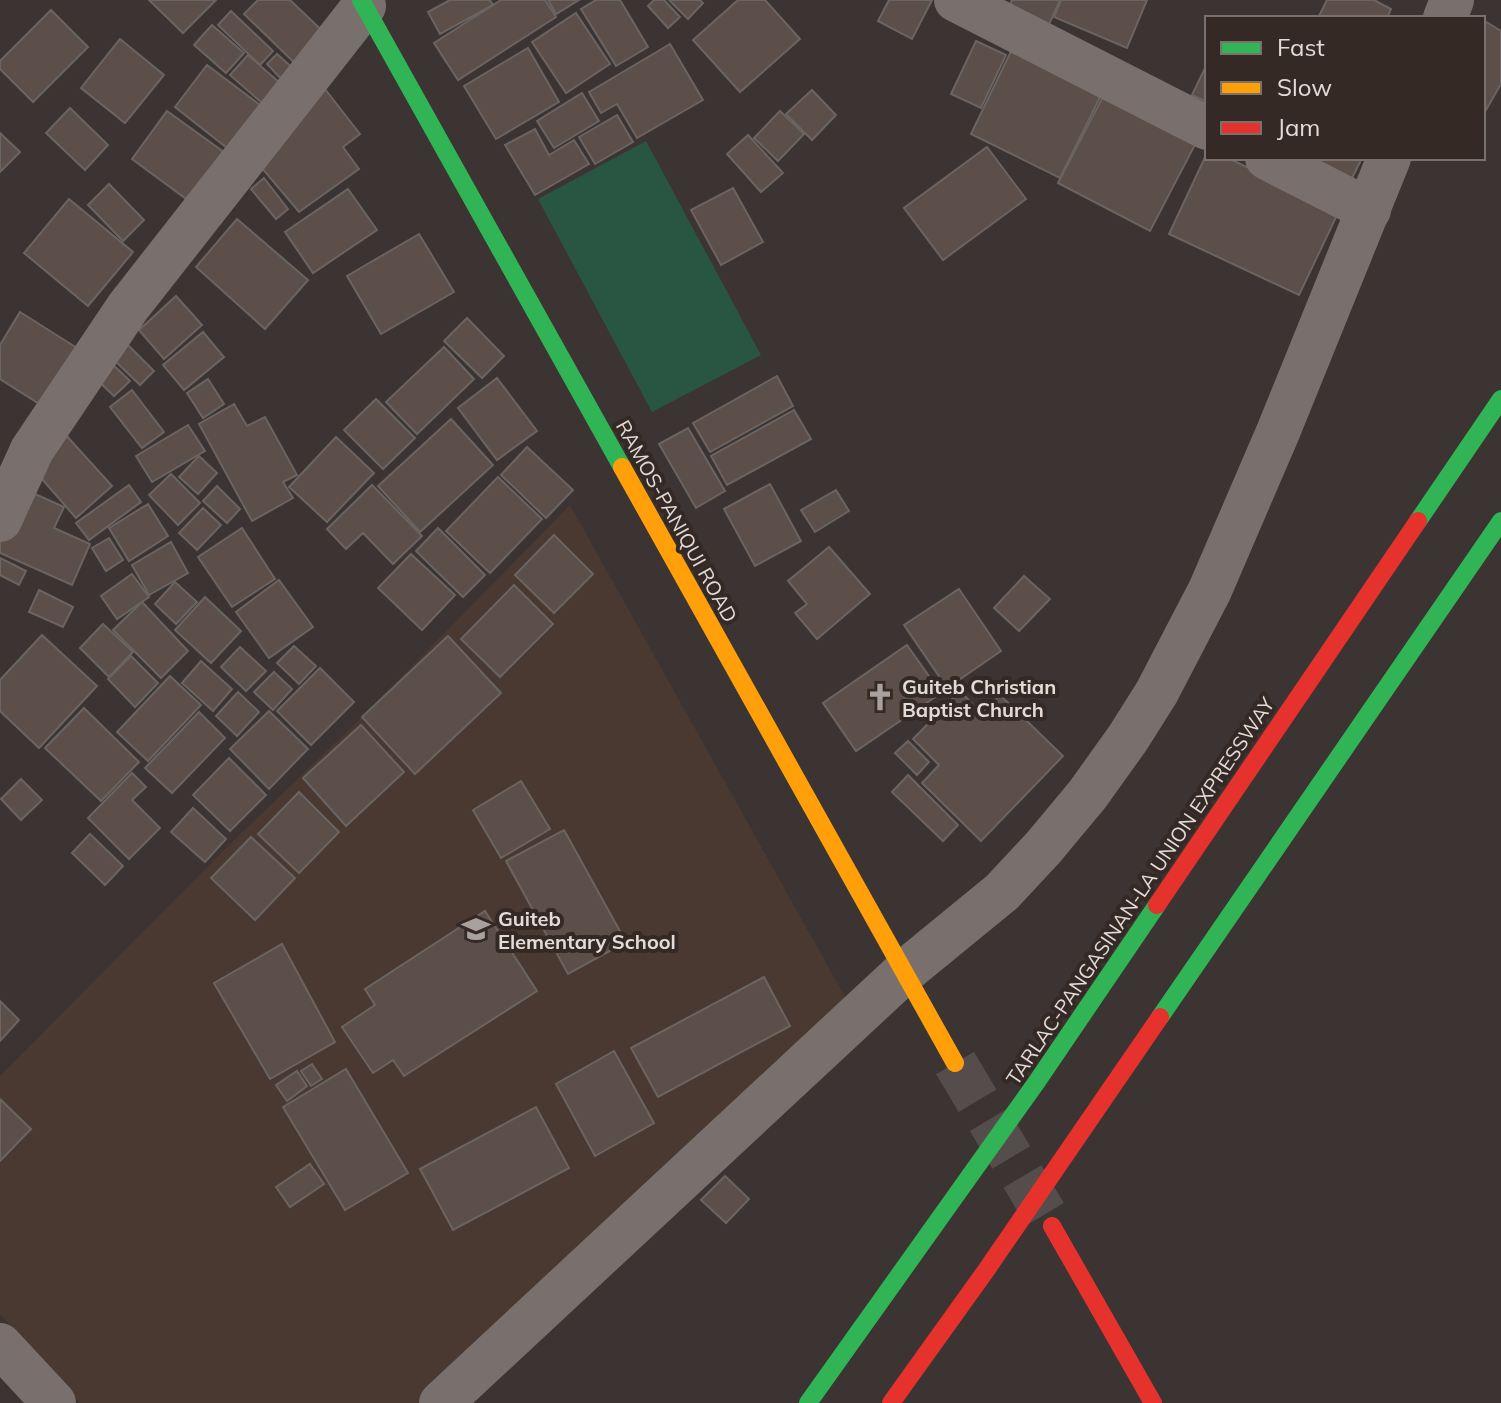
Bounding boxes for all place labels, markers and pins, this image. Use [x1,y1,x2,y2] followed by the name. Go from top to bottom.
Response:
[902,674,1056,722] place label: Guiteb Christian Baptist Church
[865,682,895,712] church icon: Guiteb Christian Baptist Church
[498,906,676,954] place label: Guiteb Elementary School
[461,914,491,944] school or university icon: Guiteb Elementary School

